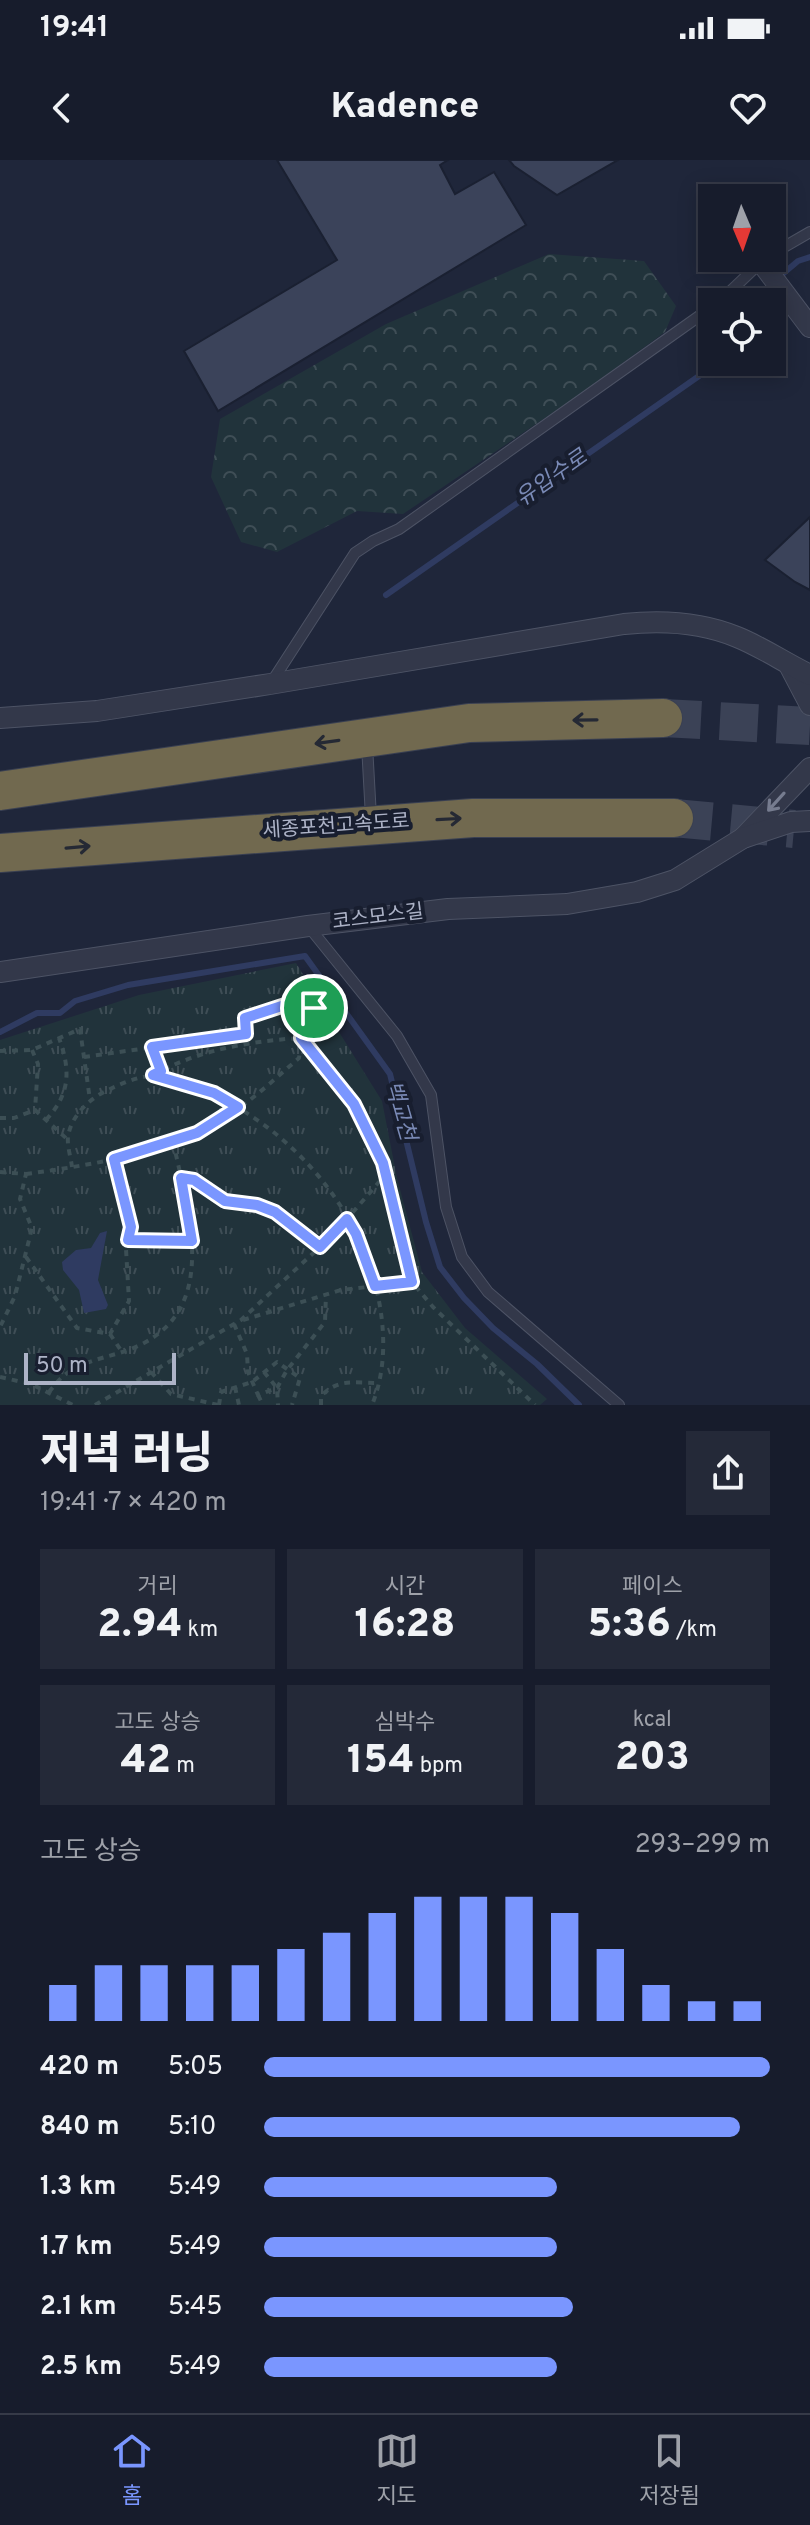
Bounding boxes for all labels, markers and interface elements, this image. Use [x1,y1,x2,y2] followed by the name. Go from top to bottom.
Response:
[40,10,109,47] text: 19:41
[331,85,479,131] text: Kadence
[40,86,84,130] icon: back
[726,86,770,130] icon: heart
[698,184,786,272] north arrow
[698,184,786,376] map controls
[698,288,786,376] button: locate
[511,444,594,513] water label: 유입수로
[572,712,599,727] one-way arrow
[315,735,340,750] one-way arrow
[766,792,785,812] one-way arrow
[262,809,410,845] street label: 세종포천고속도로
[435,811,462,826] one-way arrow
[64,839,91,854] one-way arrow
[331,899,425,937] street label: 코스모스길
[280,974,348,1042] pin
[292,986,336,1030] icon: arrive
[378,1078,421,1147] water label: 백교천
[24,1349,176,1385] scale bar
[36,1353,88,1380] text: 50 m
[40,1429,213,1485] text: 저녁 러닝
[686,1431,770,1515] button: share
[40,1487,227,1520] text: 19:41 · 7 × 420 m
[137,1574,178,1601] text: 거리
[385,1574,425,1601] text: 시간
[622,1574,683,1601] text: 페이스
[97,1601,182,1651] text: 2.94
[355,1601,455,1651] text: 16:28
[588,1601,671,1651] text: 5:36
[182,1617,218,1644] text: km
[671,1617,717,1644] text: /km
[633,1707,672,1734] text: kcal
[115,1710,201,1737] text: 고도 상승
[375,1710,435,1737] text: 심박수
[615,1734,690,1784] text: 203
[121,1737,171,1787] text: 42
[347,1737,415,1787] text: 154
[171,1753,195,1780] text: m
[415,1753,463,1780] text: bpm
[635,1829,770,1862] text: 293–299 m
[40,1836,142,1869] text: 고도 상승
[40,2051,119,2084] text: 420 m
[168,2051,223,2084] text: 5:05
[40,2111,119,2144] text: 840 m
[168,2111,216,2144] text: 5:10
[40,2171,116,2204] text: 1.3 km
[168,2171,221,2204] text: 5:49
[40,2231,113,2264] text: 1.7 km
[168,2231,221,2264] text: 5:49
[40,2291,116,2324] text: 2.1 km
[168,2291,222,2324] text: 5:45
[40,2351,122,2384] text: 2.5 km
[168,2351,221,2384] text: 5:49
[110,2429,154,2511] tab: 홈
[375,2429,419,2511] tab: 지도
[639,2429,700,2511] tab: 저장됨

